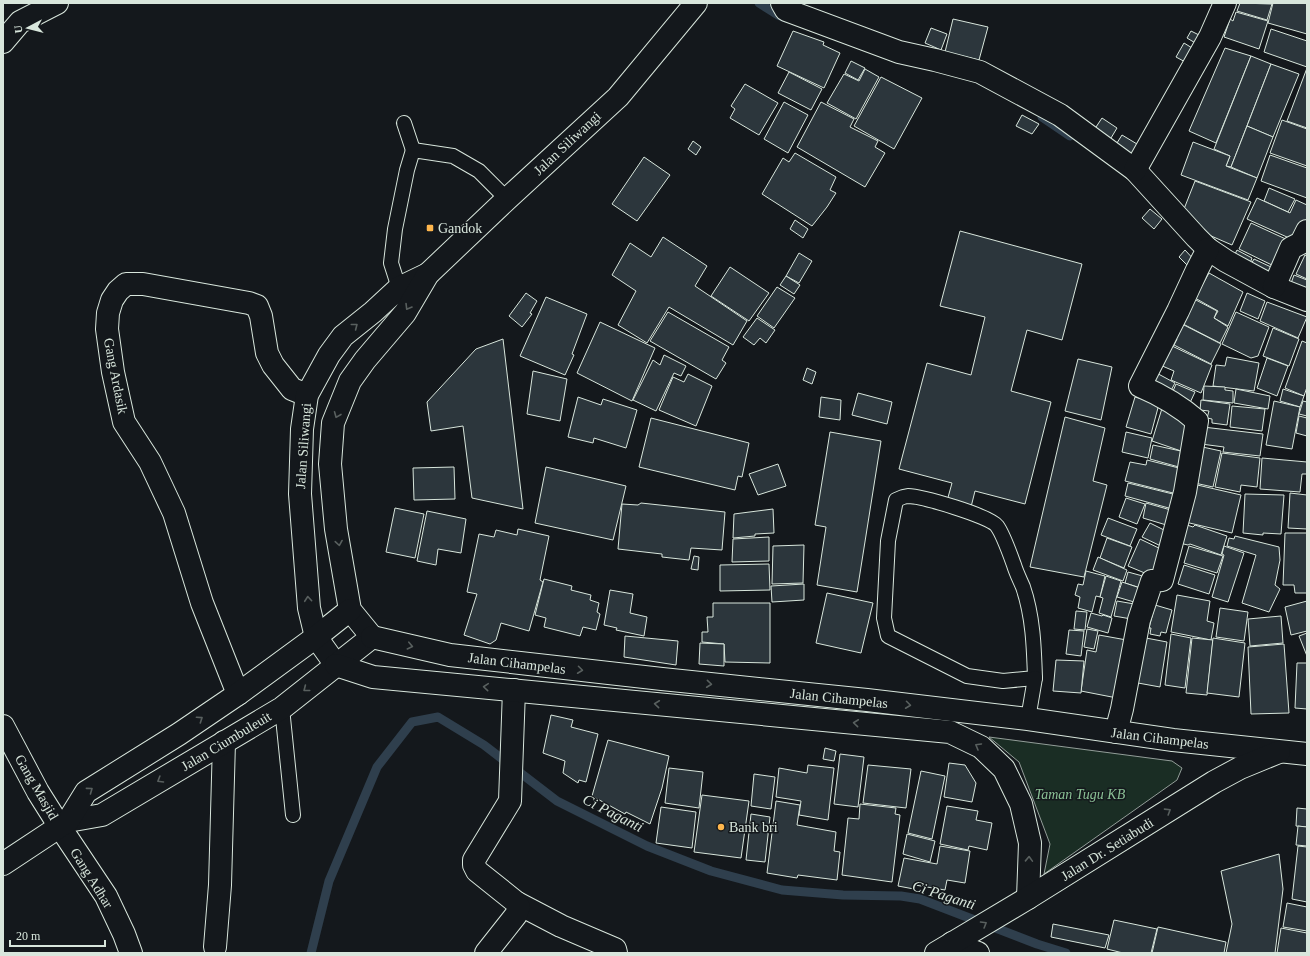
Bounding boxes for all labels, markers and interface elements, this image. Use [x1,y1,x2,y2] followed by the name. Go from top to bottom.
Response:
[8,8,48,48] north arrow
[12,24,25,34] text: U
[531,109,604,178] street label: Jalan Siliwangi
[438,221,482,236] place label: Gandok
[425,223,435,233] marker: Gandok
[405,303,412,310] one-way arrow
[350,324,357,331] one-way arrow
[101,337,130,416] street label: Gang Ardasik
[293,403,314,489] street label: Jalan Siliwangi
[333,411,341,418] one-way arrow
[334,540,343,547] one-way arrow
[303,596,312,602] one-way arrow
[406,642,413,650] one-way arrow
[467,650,567,677] street label: Jalan Cihampelas
[577,665,583,674] one-way arrow
[706,680,712,689] one-way arrow
[483,683,489,692] one-way arrow
[303,685,310,692] one-way arrow
[789,686,889,711] street label: Jalan Cihampelas
[654,699,660,708] one-way arrow
[905,700,911,709] one-way arrow
[179,709,274,774] street label: Jalan Ciumbuleuit
[195,717,202,724] one-way arrow
[853,719,859,728] one-way arrow
[1110,725,1210,752] street label: Jalan Cihampelas
[975,744,982,751] one-way arrow
[12,752,61,822] street label: Gang Masjid
[157,776,164,783] one-way arrow
[1035,787,1126,802] park label: Taman Tugu KB
[86,788,93,795] one-way arrow
[580,791,646,835] water label: Ci Paganti
[1164,808,1171,816] one-way arrow
[1058,815,1156,884] street label: Jalan Dr. Setiabudi
[729,820,778,835] place label: Bank bri
[716,822,726,832] marker: Bank bri
[67,845,116,911] street label: Gang Adhar
[1025,856,1033,862] one-way arrow
[910,877,978,913] water label: Ci Paganti
[10,922,105,948] scale bar
[980,922,987,929] one-way arrow
[16,929,41,943] text: 20 m

